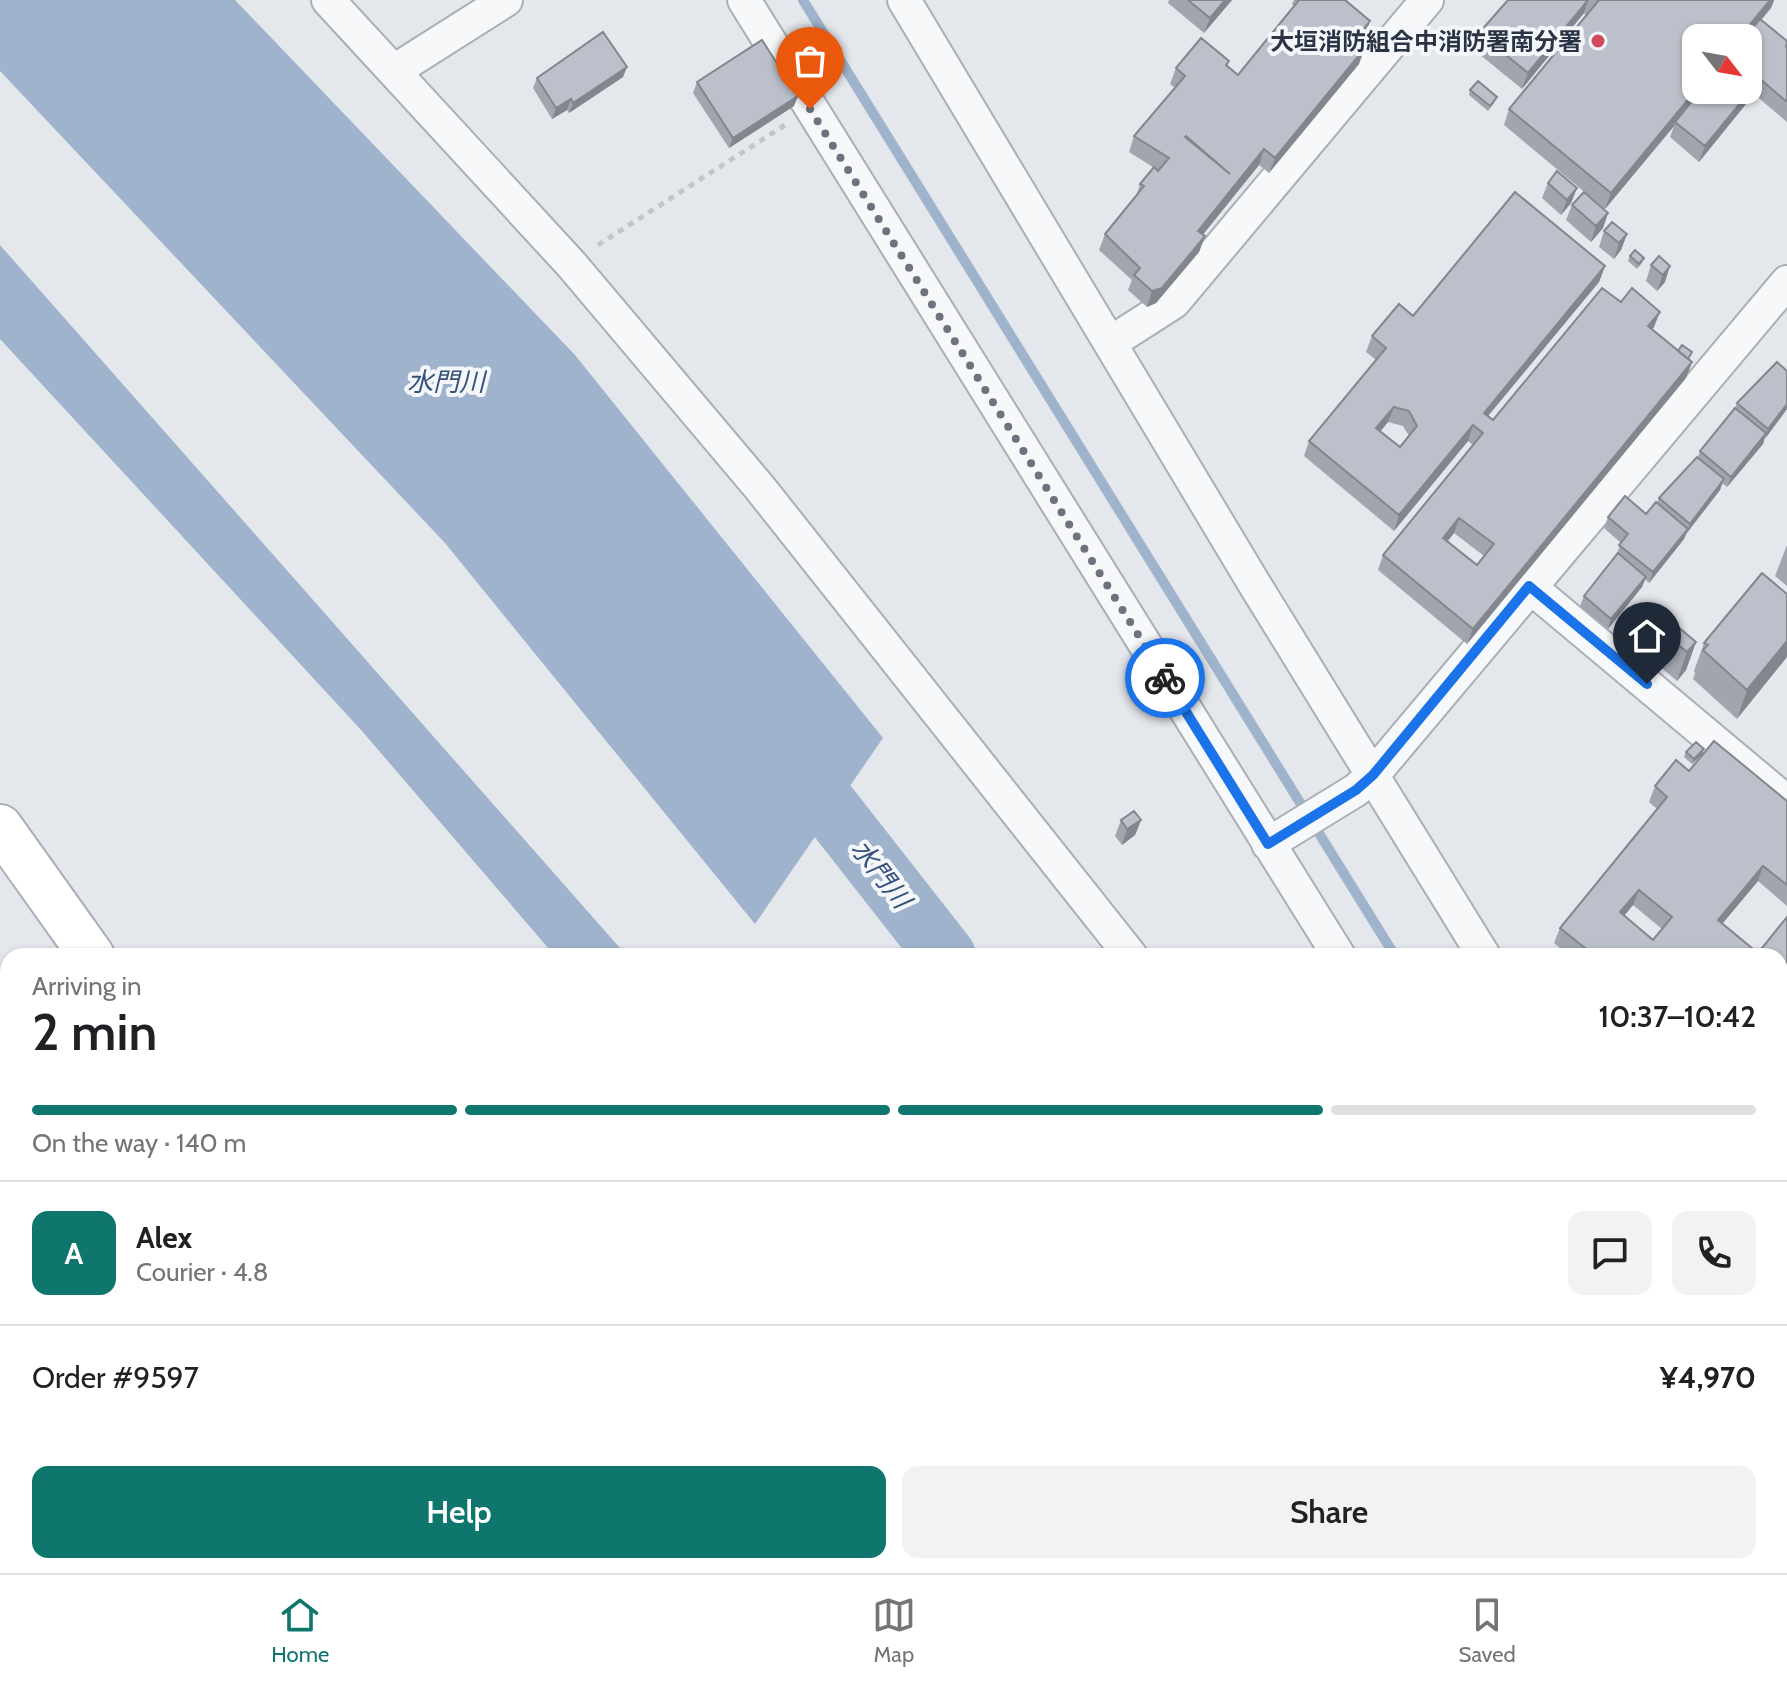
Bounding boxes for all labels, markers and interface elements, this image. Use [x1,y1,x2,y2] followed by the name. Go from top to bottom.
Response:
[1682,24,1762,104] north arrow
[1682,24,1762,104] map controls
[776,27,844,109] pin
[1270,27,1582,56] place label: 大垣消防組合中消防署南分署
[1589,32,1607,50] marker: 大垣消防組合中消防署南分署
[788,39,832,83] icon: bag
[407,366,488,398] water label: 水門川
[1613,602,1681,684] pin
[1625,614,1669,658] icon: home
[1125,638,1205,718] courier
[1143,656,1187,700] icon: bike
[844,833,919,917] water label: 水門川
[32,970,142,1002] text: Arriving in
[1599,998,1756,1035] text: 10:37–10:42
[32,1000,157,1063] text: 2 min
[32,1127,246,1159] text: On the way · 140 m
[1568,1211,1652,1295] button: chat
[1672,1211,1756,1295] button: phone
[136,1219,192,1256] text: Alex
[65,1235,83,1272] text: A
[136,1256,269,1288] text: Courier · 4.8
[32,1359,199,1396] text: Order #9597
[1660,1359,1756,1396] text: ¥4,970
[32,1466,886,1558] button: Help
[902,1466,1756,1558] button: Share
[271,1593,329,1668] tab: Home
[872,1593,916,1668] tab: Map
[1459,1593,1516,1668] tab: Saved

